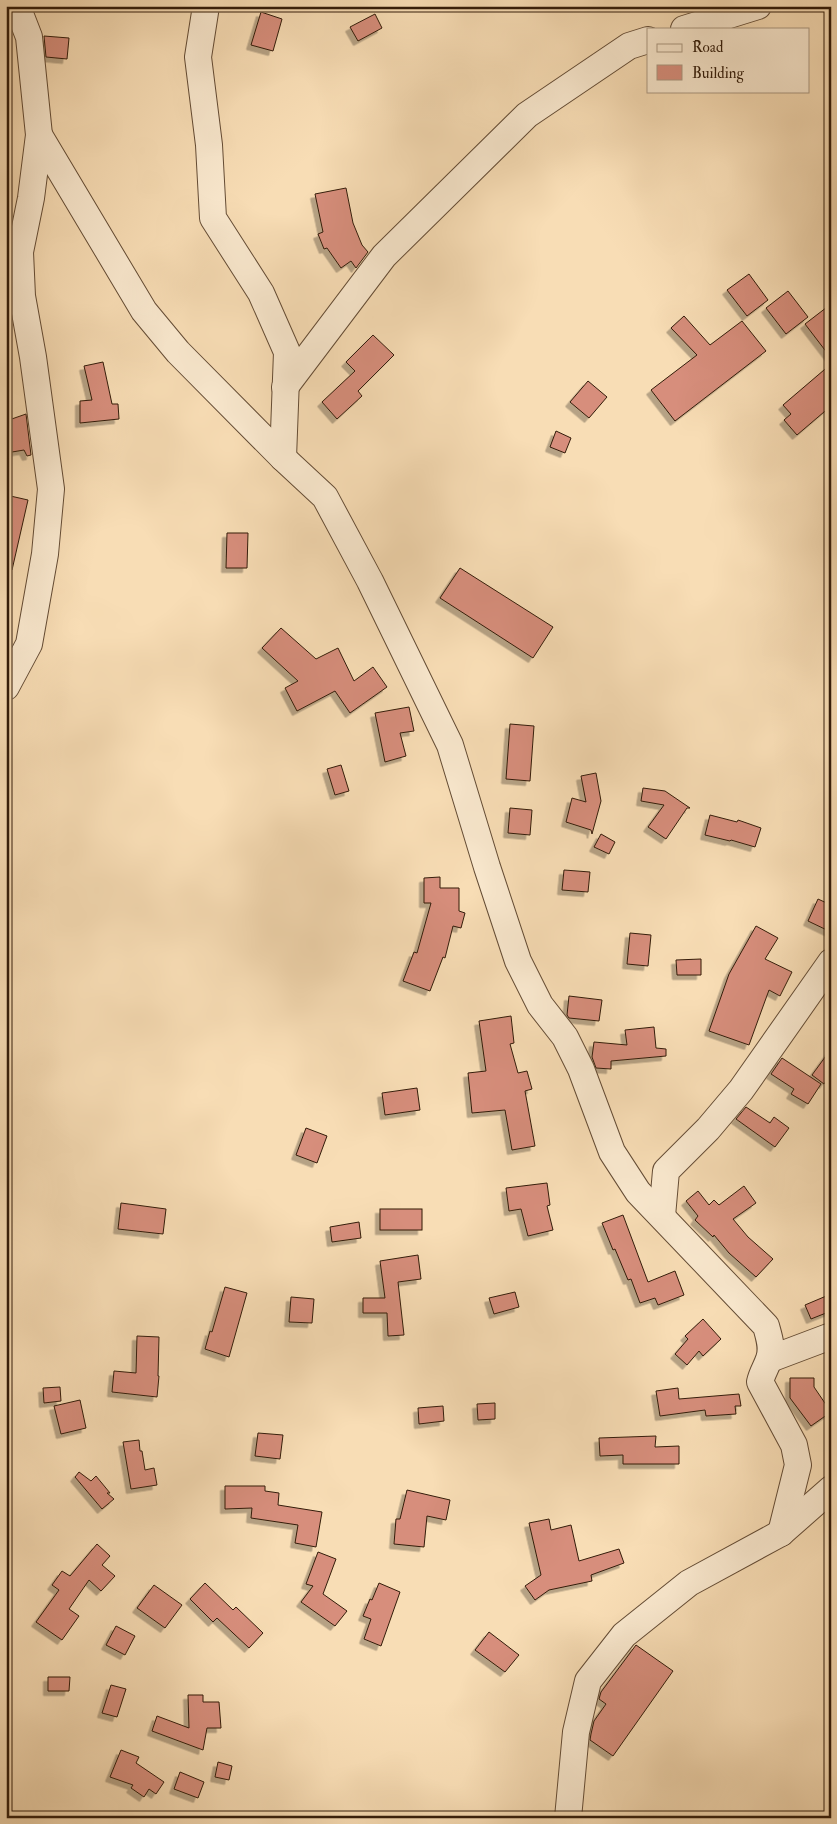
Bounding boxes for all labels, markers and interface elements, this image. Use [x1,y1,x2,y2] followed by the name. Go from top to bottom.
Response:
[647,28,810,92] legend
[692,38,724,57] text: Road
[692,64,744,83] text: Building

